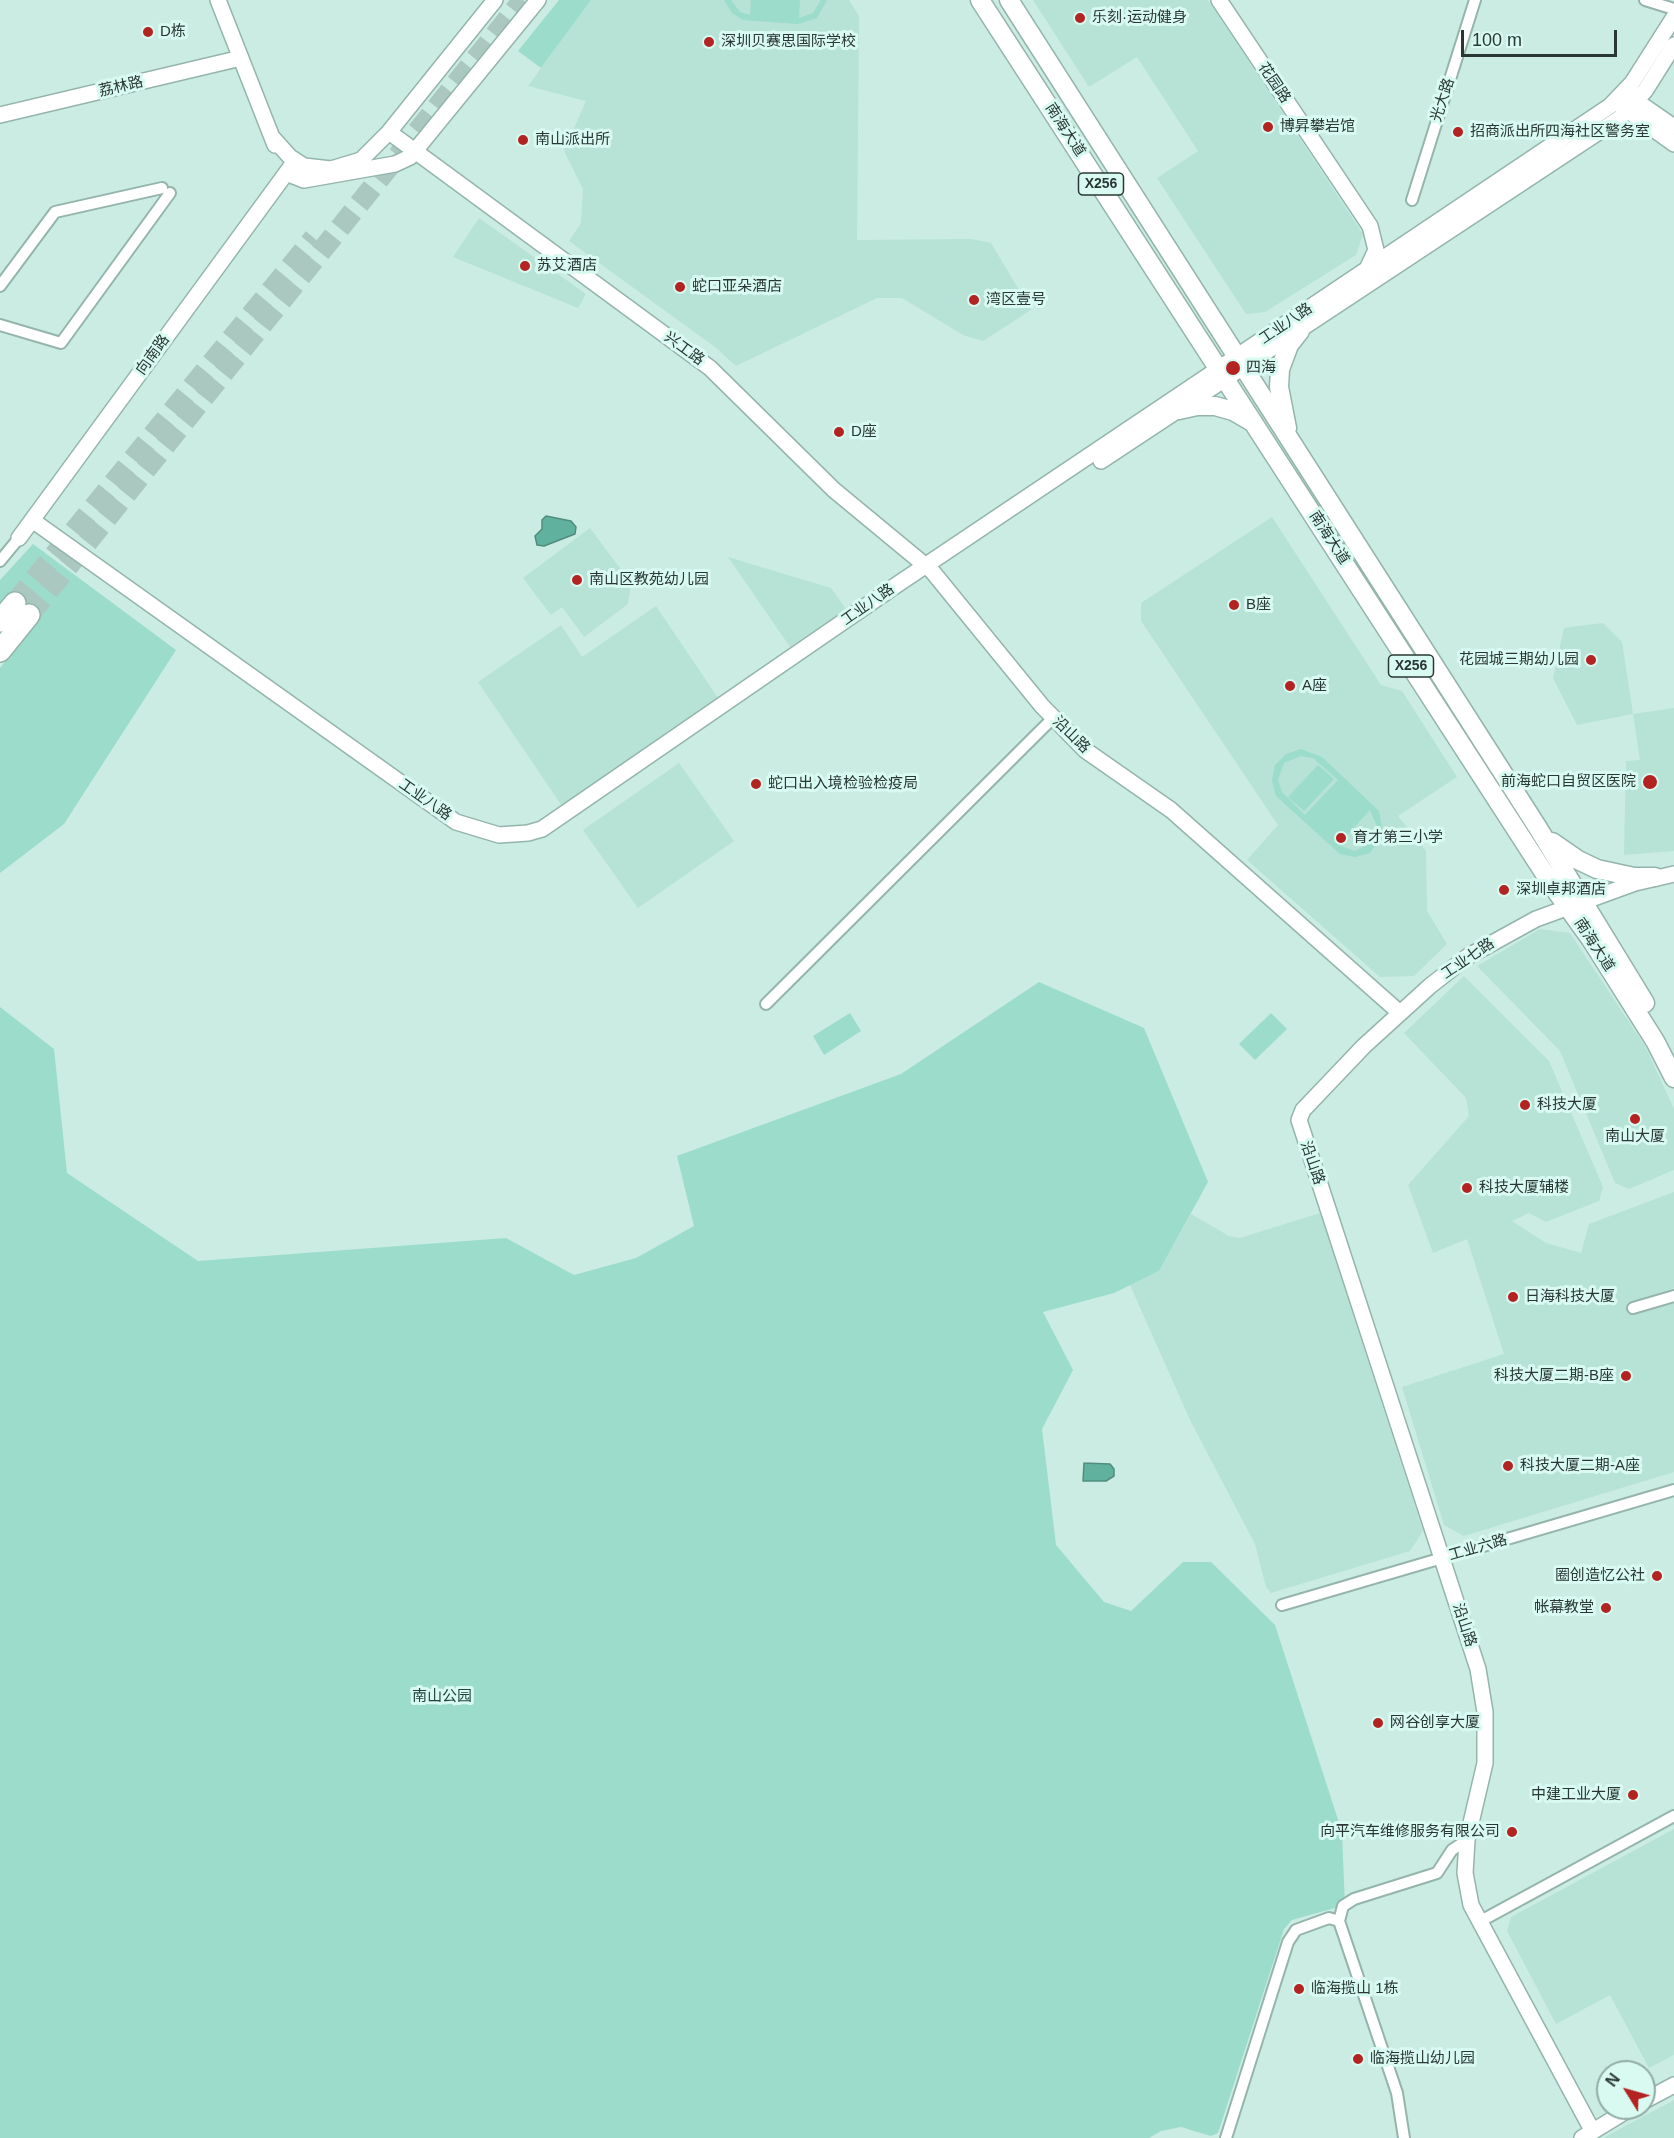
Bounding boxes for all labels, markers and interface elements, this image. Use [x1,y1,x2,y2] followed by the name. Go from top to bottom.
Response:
[1092,9,1187,27] place label: 乐刻·运动健身
[1073,11,1087,25] marker: 乐刻·运动健身
[1464,18,1620,56] scale bar
[160,23,186,41] place label: D栋
[141,25,155,39] marker: D栋
[1472,30,1522,50] text: 100 m
[721,33,856,51] place label: 深圳贝赛思国际学校
[702,35,716,49] marker: 深圳贝赛思国际学校
[1254,59,1294,107] street label: 花园路
[97,73,145,101] street label: 荔林路
[1427,76,1459,124] street label: 光大路
[1041,100,1089,160] street label: 南海大道
[1280,118,1355,136] place label: 博昇攀岩馆
[1261,120,1275,134] marker: 博昇攀岩馆
[1470,123,1650,141] place label: 招商派出所四海社区警务室
[1451,125,1465,139] marker: 招商派出所四海社区警务室
[535,131,610,149] place label: 南山派出所
[516,133,530,147] marker: 南山派出所
[1078,173,1124,195] road number: X256
[537,257,597,275] place label: 苏艾酒店
[518,259,532,273] marker: 苏艾酒店
[692,278,782,296] place label: 蛇口亚朵酒店
[673,280,687,294] marker: 蛇口亚朵酒店
[986,291,1046,309] place label: 湾区壹号
[967,293,981,307] marker: 湾区壹号
[1256,300,1316,348] street label: 工业八路
[661,328,707,370] street label: 兴工路
[132,332,174,378] street label: 向南路
[1224,359,1242,377] marker: 四海
[1246,359,1276,377] place label: 四海
[851,423,877,441] place label: D座
[832,425,846,439] marker: D座
[1305,508,1353,568] street label: 南海大道
[589,571,709,589] place label: 南山区教苑幼儿园
[570,573,584,587] marker: 南山区教苑幼儿园
[838,580,898,630] street label: 工业八路
[1246,596,1271,614] place label: B座
[1227,598,1241,612] marker: B座
[1459,651,1579,669] place label: 花园城三期幼儿园
[1584,653,1598,667] marker: 花园城三期幼儿园
[1388,655,1434,677] road number: X256
[1302,677,1327,695] place label: A座
[1283,679,1297,693] marker: A座
[1049,713,1093,757] street label: 沿山路
[1501,773,1636,791] place label: 前海蛇口自贸区医院
[1641,773,1659,791] marker: 前海蛇口自贸区医院
[395,775,455,825] street label: 工业八路
[768,775,918,793] place label: 蛇口出入境检验检疫局
[749,777,763,791] marker: 蛇口出入境检验检疫局
[1353,829,1443,847] place label: 育才第三小学
[1334,831,1348,845] marker: 育才第三小学
[1516,881,1606,899] place label: 深圳卓邦酒店
[1497,883,1511,897] marker: 深圳卓邦酒店
[1570,915,1618,975] street label: 南海大道
[1438,935,1498,983] street label: 工业七路
[1537,1096,1597,1114] place label: 科技大厦
[1518,1098,1532,1112] marker: 科技大厦
[1628,1112,1642,1126] marker: 南山大厦
[1605,1128,1665,1146] place label: 南山大厦
[1296,1139,1328,1187] street label: 沿山路
[1479,1179,1569,1197] place label: 科技大厦辅楼
[1460,1181,1474,1195] marker: 科技大厦辅楼
[1525,1288,1615,1306] place label: 日海科技大厦
[1506,1290,1520,1304] marker: 日海科技大厦
[1494,1367,1614,1385] place label: 科技大厦二期-B座
[1619,1369,1633,1383] marker: 科技大厦二期-B座
[1520,1457,1640,1475] place label: 科技大厦二期-A座
[1501,1459,1515,1473] marker: 科技大厦二期-A座
[1447,1531,1509,1565] street label: 工业六路
[1555,1567,1645,1585] place label: 圈创造忆公社
[1650,1569,1664,1583] marker: 圈创造忆公社
[1534,1599,1594,1617] place label: 帐幕教堂
[1448,1601,1480,1649] street label: 沿山路
[1599,1601,1613,1615] marker: 帐幕教堂
[412,1688,472,1706] park label: 南山公园
[1390,1714,1480,1732] place label: 网谷创享大厦
[1371,1716,1385,1730] marker: 网谷创享大厦
[1531,1786,1621,1804] place label: 中建工业大厦
[1626,1788,1640,1802] marker: 中建工业大厦
[1320,1823,1500,1841] place label: 向平汽车维修服务有限公司
[1505,1825,1519,1839] marker: 向平汽车维修服务有限公司
[1311,1980,1399,1998] place label: 临海揽山 1栋
[1292,1982,1306,1996] marker: 临海揽山 1栋
[1370,2050,1475,2068] place label: 临海揽山幼儿园
[1351,2052,1365,2066] marker: 临海揽山幼儿园
[1596,2060,1656,2120] north arrow
[1603,2070,1623,2090] text: N

